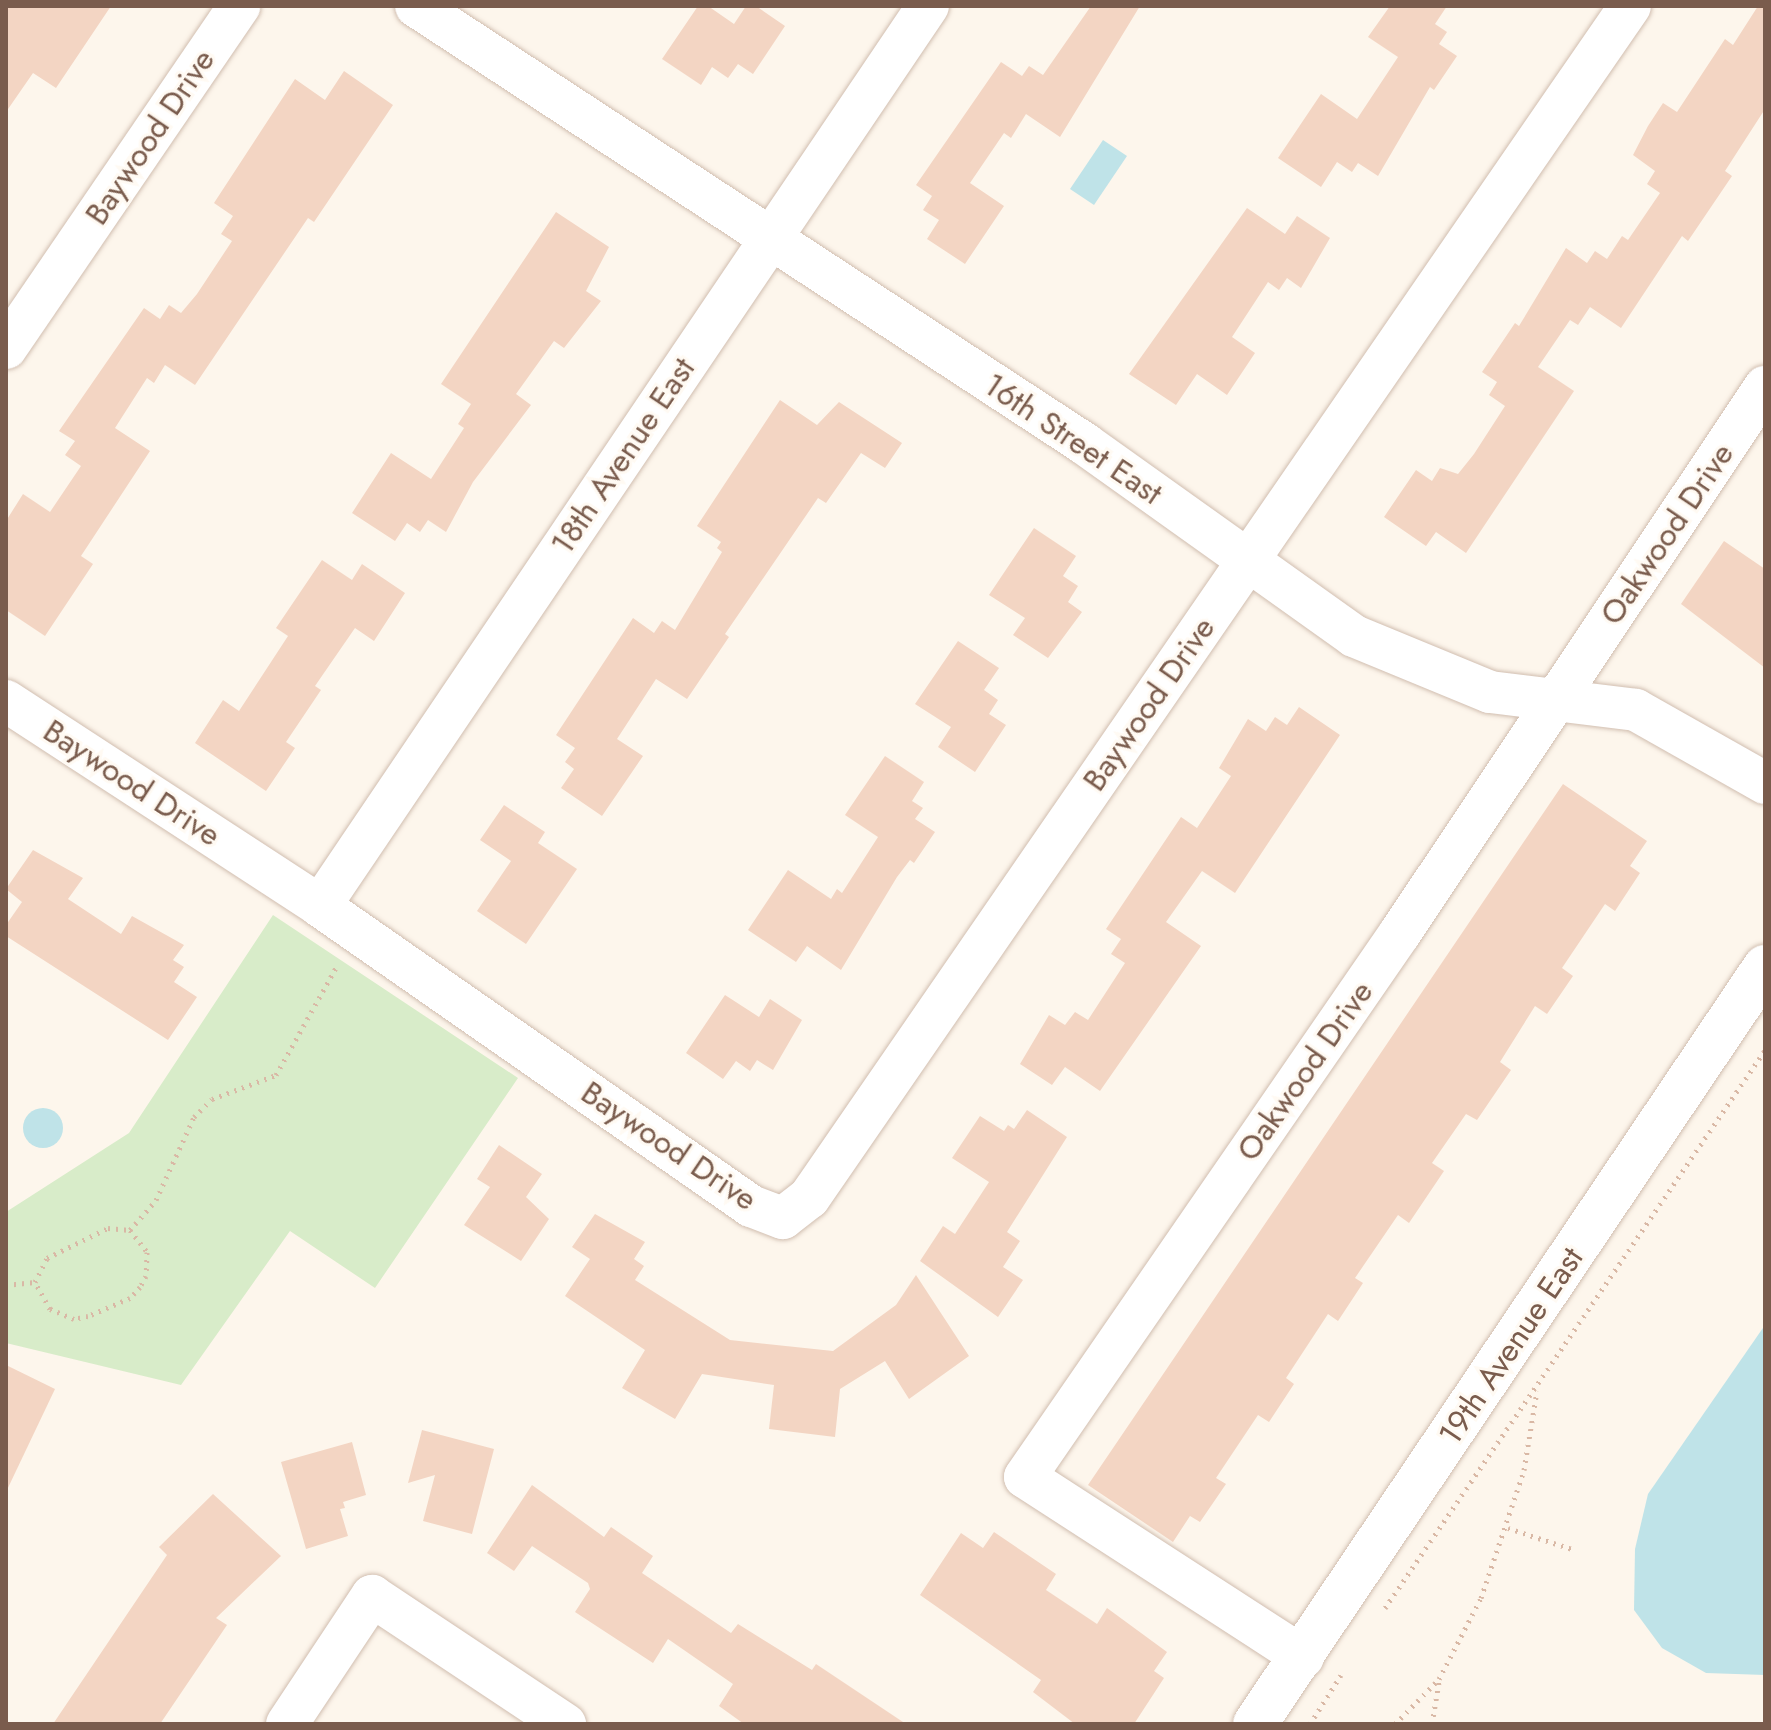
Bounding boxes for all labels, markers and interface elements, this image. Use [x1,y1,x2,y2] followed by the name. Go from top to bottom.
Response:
[77,42,223,232] street label: Baywood Drive
[543,350,703,562] street label: 18th Avenue East
[977,365,1169,513] street label: 16th Street East
[1592,436,1742,632] street label: Oakwood Drive
[1075,610,1223,798] street label: Baywood Drive
[36,712,228,854] street label: Baywood Drive
[1229,974,1381,1168] street label: Oakwood Drive
[574,1073,764,1219] street label: Baywood Drive
[1431,1240,1591,1452] street label: 19th Avenue East

